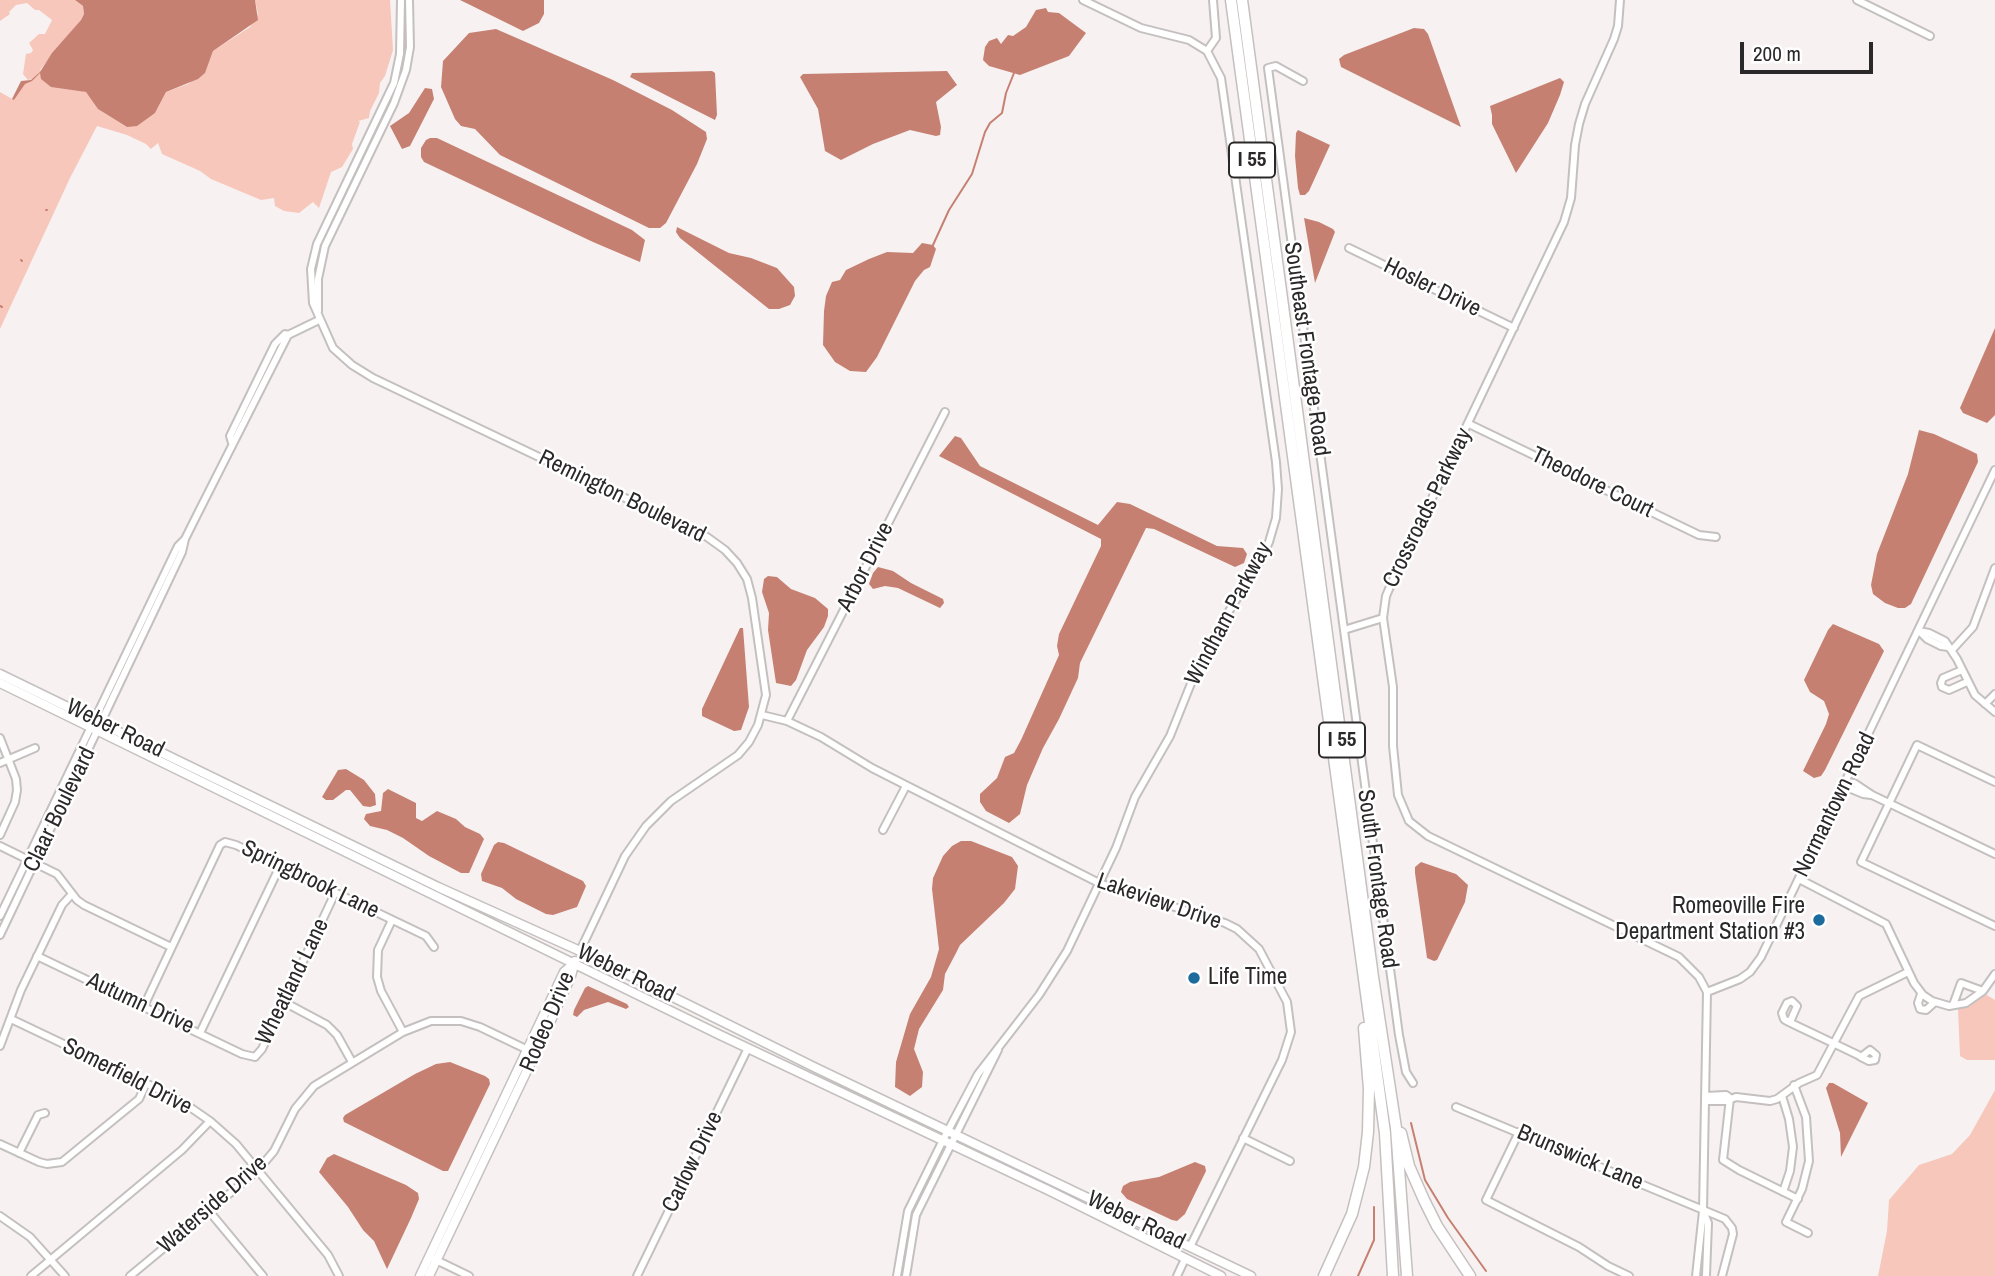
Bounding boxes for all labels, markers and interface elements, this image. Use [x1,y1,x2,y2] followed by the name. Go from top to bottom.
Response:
[1743,28,1876,72] scale bar
[1753,39,1801,68] text: 200 m
[1229,142,1275,178] road number: I 55
[1277,240,1335,458] street label: Southeast Frontage Road
[1379,253,1485,323] street label: Hosler Drive
[1377,424,1479,592] street label: Crossroads Parkway
[1527,442,1657,524] street label: Theodore Court
[534,445,710,549] street label: Remington Boulevard
[832,518,900,616] street label: Arbor Drive
[1180,538,1278,690] street label: Windham Parkway
[62,693,168,765] street label: Weber Road
[1319,722,1365,758] road number: I 55
[1788,728,1882,882] street label: Normantown Road
[18,743,102,877] street label: Claar Boulevard
[1351,788,1403,970] street label: South Frontage Road
[237,835,383,925] street label: Springbrook Lane
[1093,868,1225,936] street label: Lakeview Drive
[1615,893,1805,947] place label: Romeoville Fire Department Station #3
[1811,912,1827,928] marker: Romeoville Fire Department Station #3
[250,914,336,1050] street label: Wheatland Lane
[573,938,679,1010] street label: Weber Road
[1208,964,1287,992] place label: Life Time
[82,967,198,1041] street label: Autumn Drive
[515,968,581,1076] street label: Rodeo Drive
[1186,970,1202,986] marker: Life Time
[58,1033,196,1121] street label: Somerfield Drive
[657,1107,729,1217] street label: Carlow Drive
[1513,1119,1647,1197] street label: Brunswick Lane
[153,1150,273,1260] street label: Waterside Drive
[1083,1185,1189,1257] street label: Weber Road

